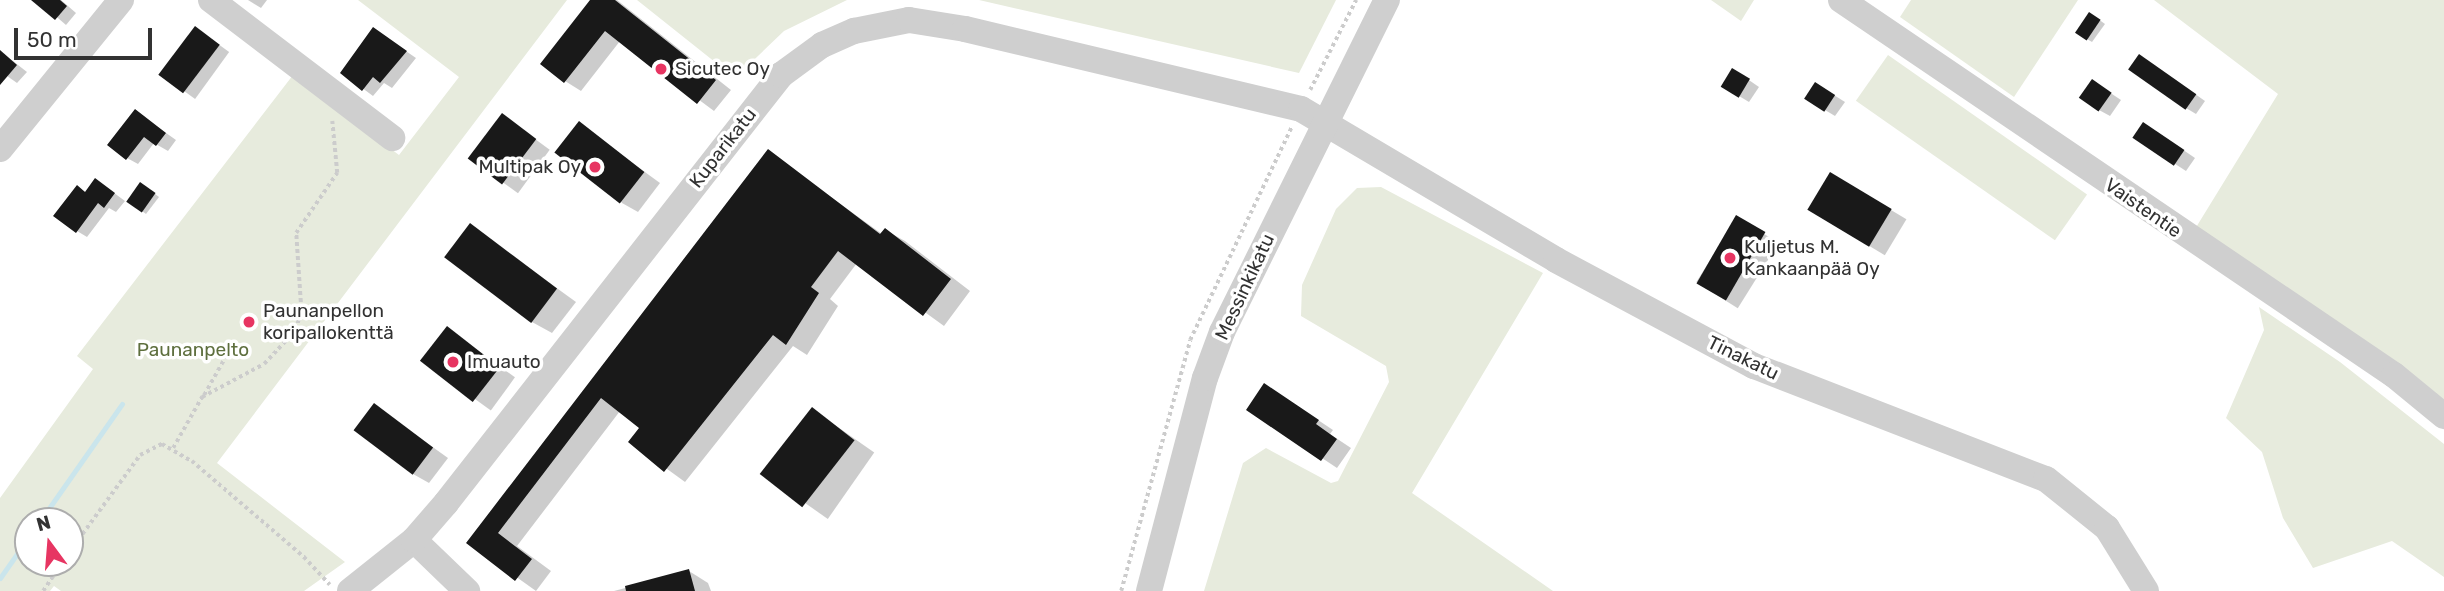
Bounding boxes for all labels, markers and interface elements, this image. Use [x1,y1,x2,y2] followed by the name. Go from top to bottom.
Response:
[18,14,156,58] scale bar
[27,27,77,52] text: 50 m
[675,58,770,80] place label: Sicutec Oy
[653,61,669,77] marker: Sicutec Oy
[685,104,761,192] street label: Kuparikatu
[478,156,581,178] place label: Multipak Oy
[587,159,603,175] marker: Multipak Oy
[2100,173,2186,243] street label: Vaistentie
[1210,230,1280,344] street label: Messinkikatu
[1744,236,1880,280] place label: Kuljetus M. Kankaanpää Oy
[1722,250,1738,266] marker: Kuljetus M. Kankaanpää Oy
[263,300,394,344] place label: Paunanpellon koripallokenttä
[241,314,257,330] marker: Paunanpellon koripallokenttä
[1704,331,1782,385] street label: Tinakatu
[137,339,249,361] park label: Paunanpelto
[467,351,541,373] place label: Imuauto
[445,354,461,370] marker: Imuauto
[14,507,84,577] north arrow
[34,510,53,536] text: N

